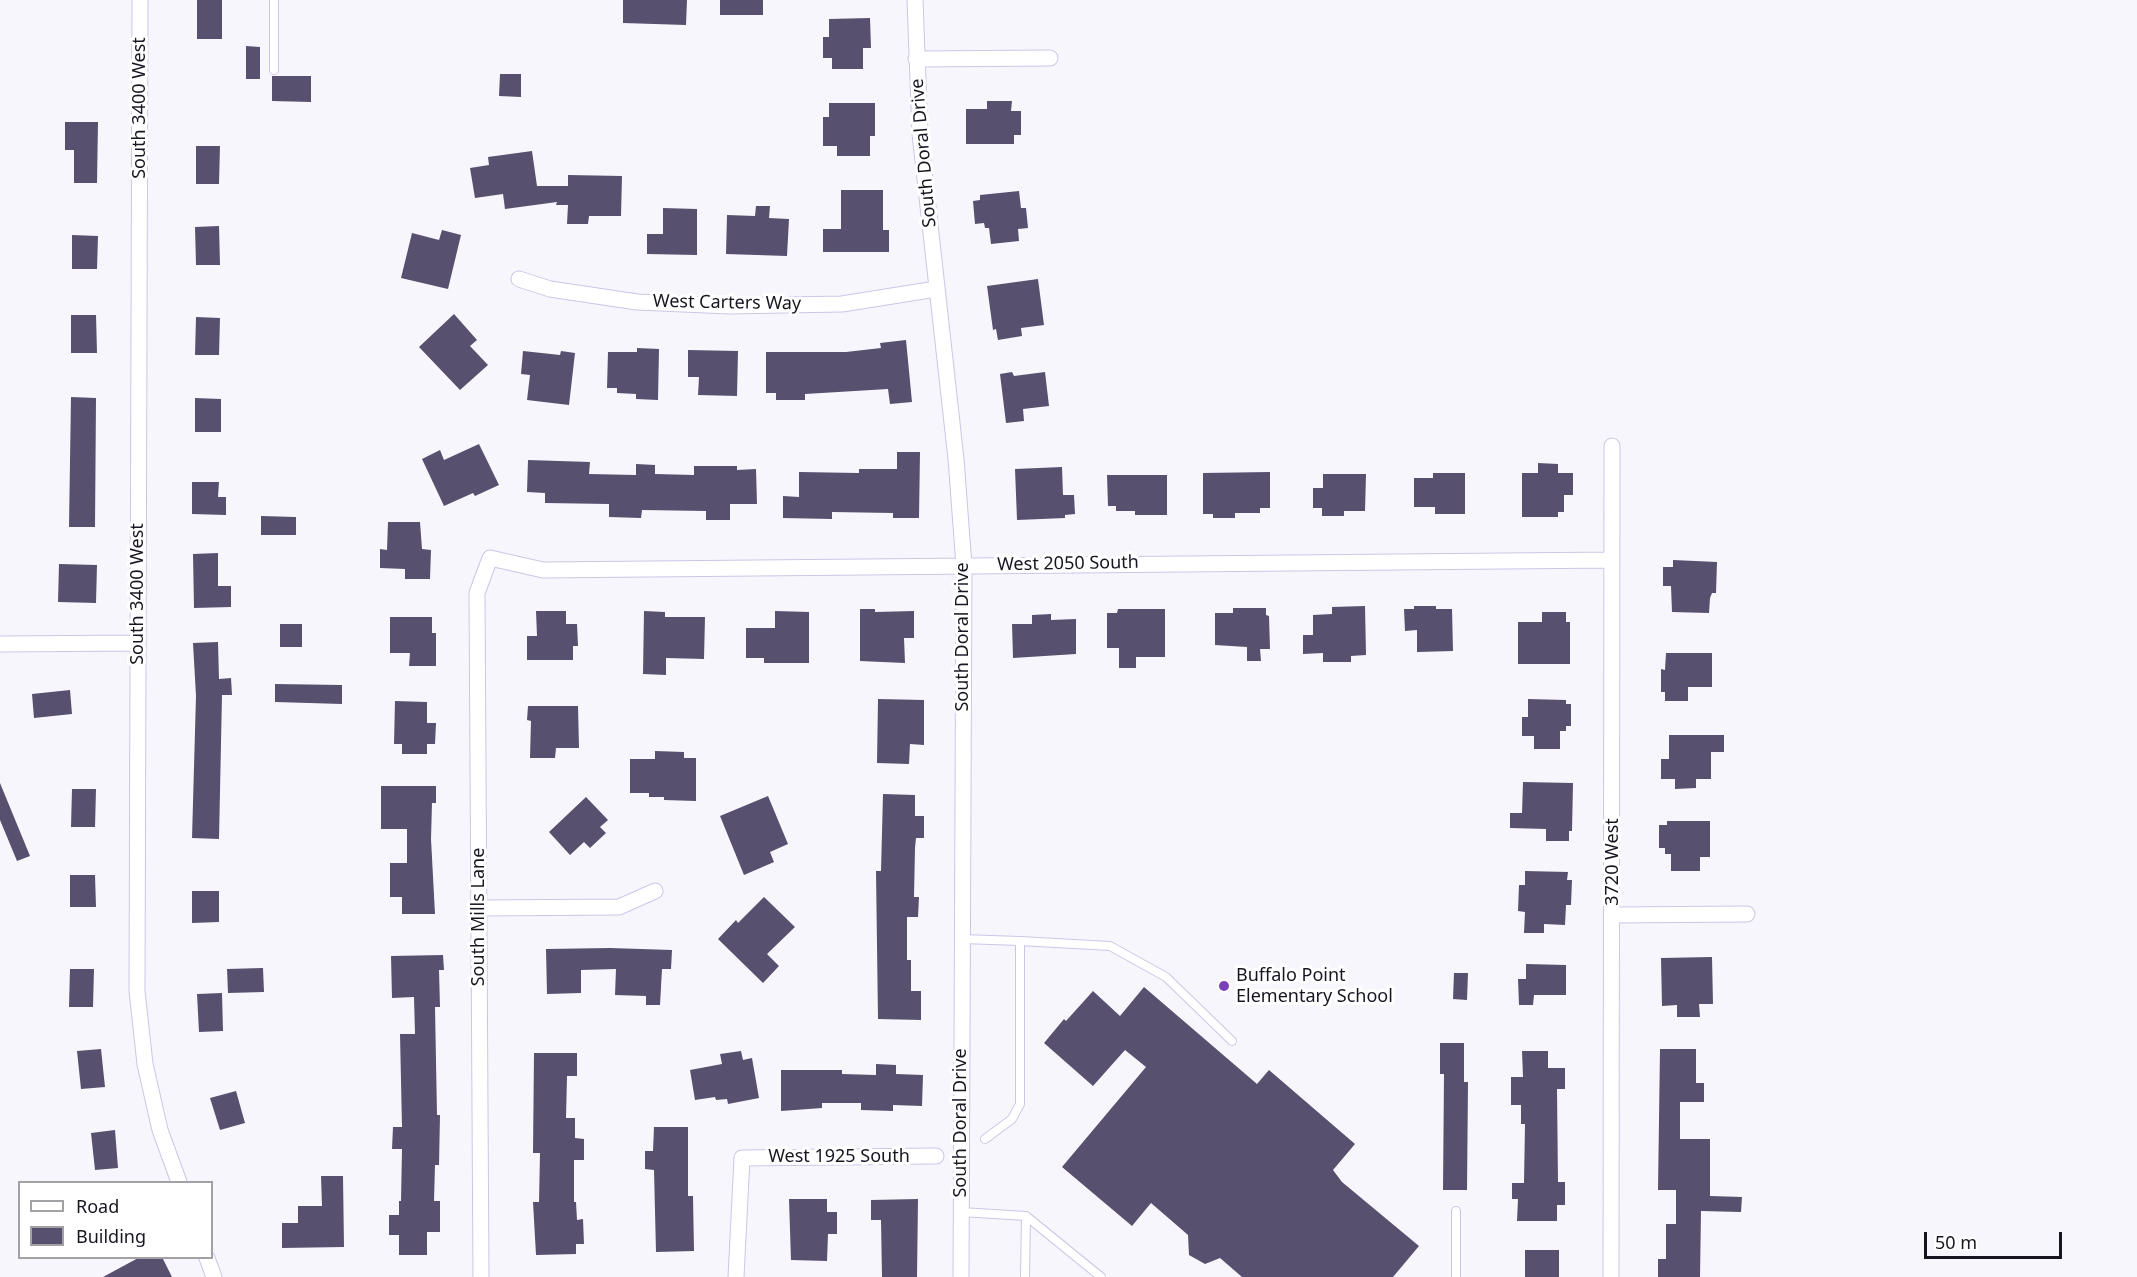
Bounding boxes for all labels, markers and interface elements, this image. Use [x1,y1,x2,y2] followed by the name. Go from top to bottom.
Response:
[129,37,151,179] street label: South 3400 West
[907,78,941,228] street label: South Doral Drive
[653,291,801,315] street label: West Carters Way
[127,523,149,665] street label: South 3400 West
[997,552,1139,576] street label: West 2050 South
[952,562,974,712] street label: South Doral Drive
[1602,818,1624,906] street label: 3720 West
[468,848,490,986] street label: South Mills Lane
[1236,965,1393,1008] place label: Buffalo Point Elementary School
[1217,979,1231,993] marker: Buffalo Point Elementary School
[950,1048,972,1198] street label: South Doral Drive
[768,1146,910,1168] street label: West 1925 South
[18,1181,213,1259] legend
[76,1194,119,1218] text: Road
[1927,1220,2065,1258] scale bar
[76,1224,146,1248] text: Building
[1935,1230,1977,1254] text: 50 m

